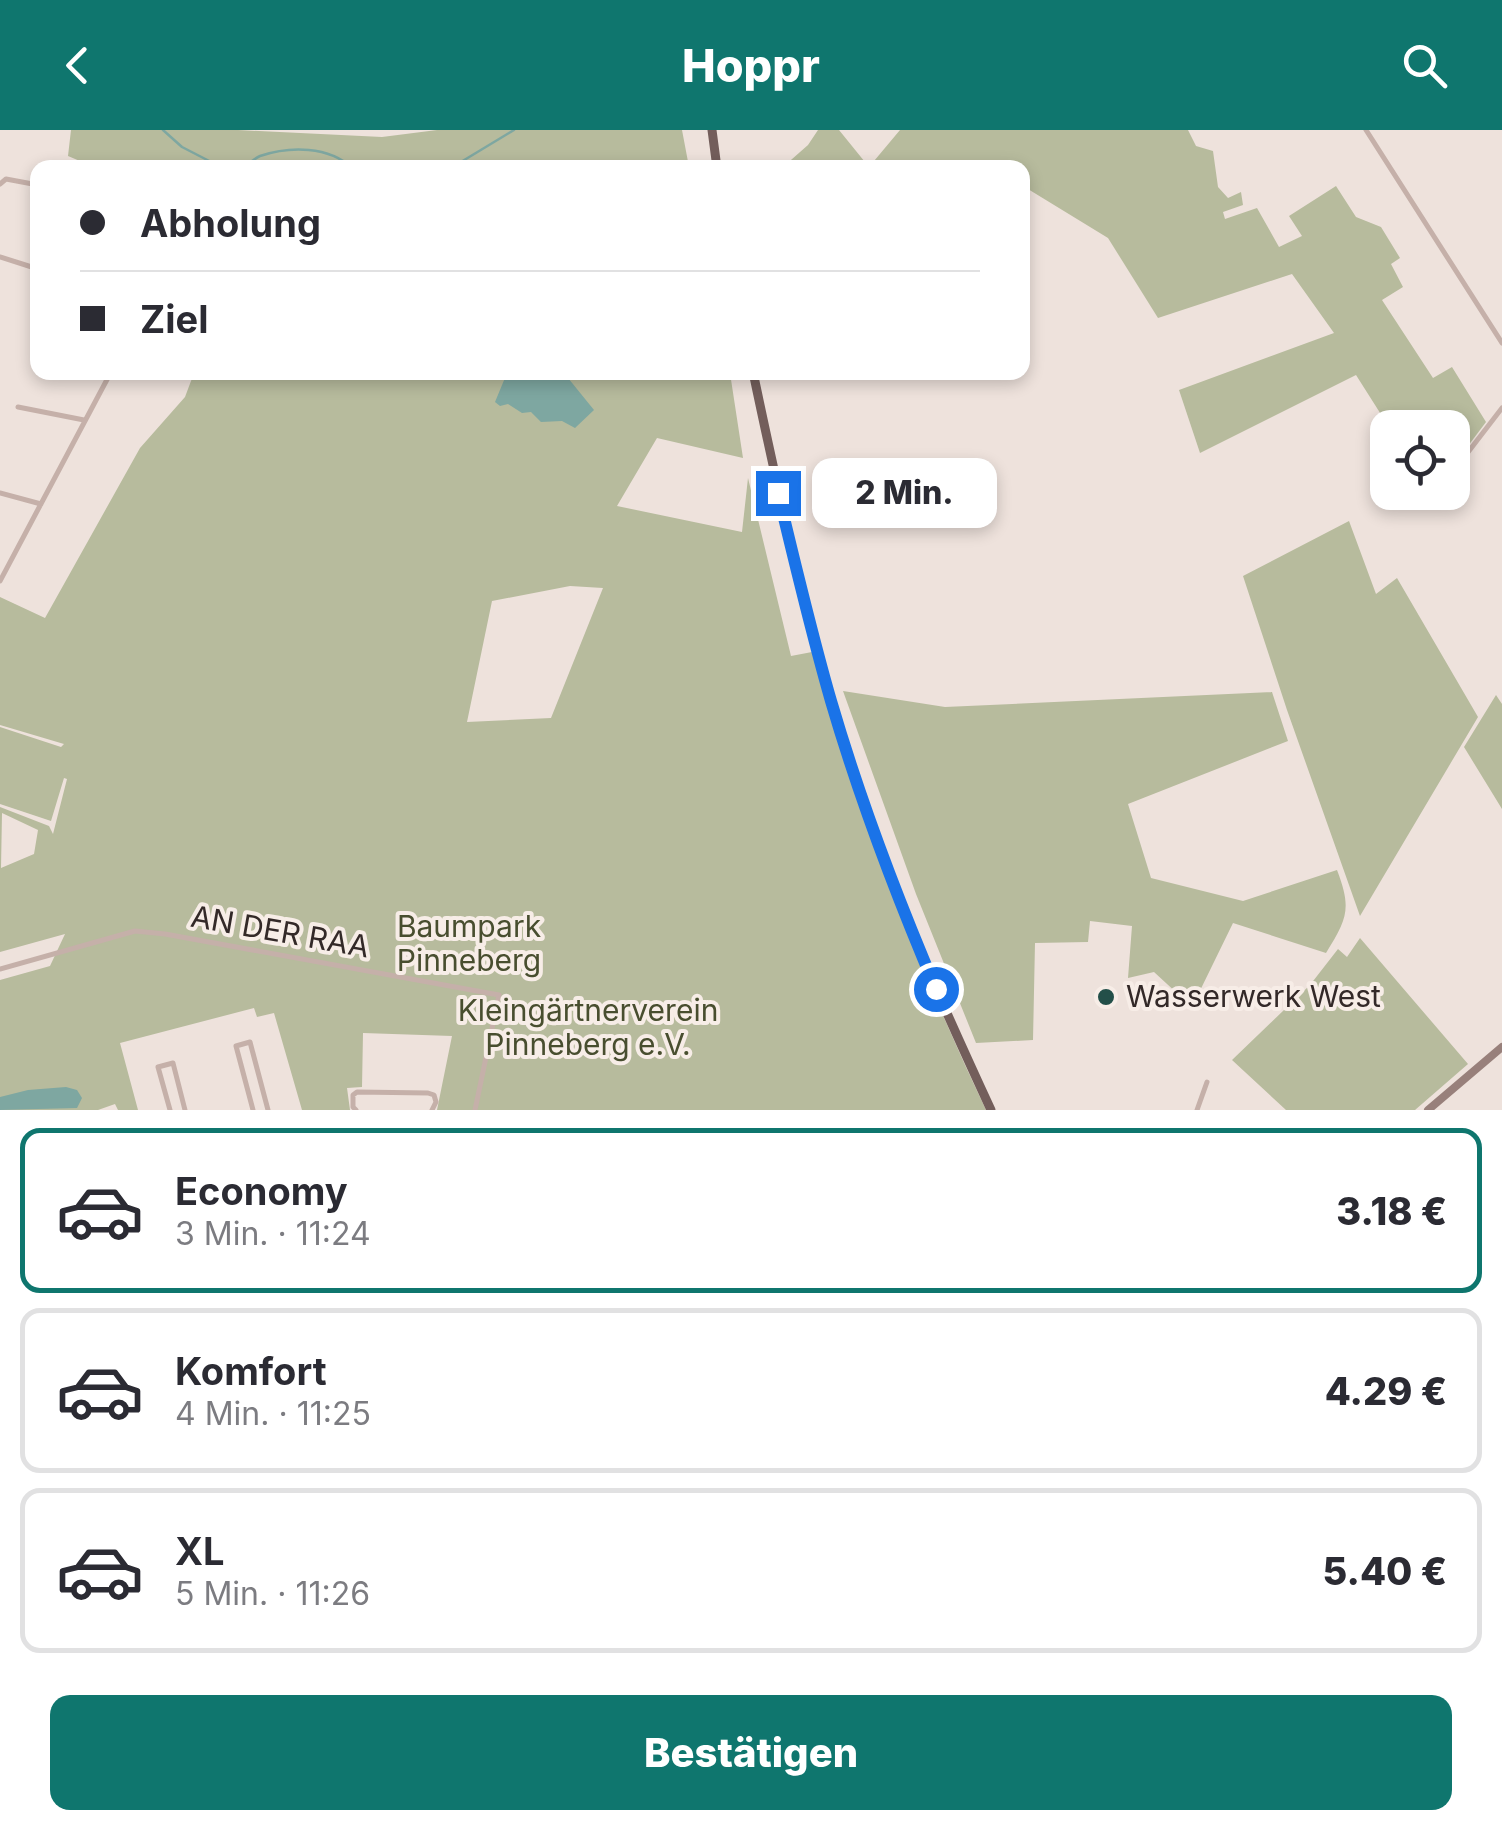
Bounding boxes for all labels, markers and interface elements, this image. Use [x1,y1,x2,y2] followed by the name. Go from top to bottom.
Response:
[50,38,105,93] icon: back
[682,38,820,93] text: Hoppr
[1397,38,1452,93] icon: search
[140,200,321,246] text: Abholung
[140,296,208,342] text: Ziel
[1370,410,1470,510] map controls
[1370,410,1470,510] button: locate
[813,458,998,528] callout: 2 Min.
[756,471,801,516] route end
[855,473,954,512] text: 2 Min.
[188,898,372,964] street label: AN DER RAA
[397,908,542,978] park label: Baumpark Pinneberg
[914,967,959,1012] route start
[1126,978,1381,1014] place label: Wasserwerk West
[1095,986,1117,1008] marker: Wasserwerk West
[458,992,718,1062] park label: Kleingärtnerverein Pinneberg e.V.
[55,1166,145,1256] icon: car
[175,1168,348,1214] text: Economy
[1336,1188,1447,1234] text: 3.18 €
[175,1214,371,1253] text: 3 Min. · 11:24
[55,1346,145,1436] icon: car
[175,1348,327,1394] text: Komfort
[1325,1368,1447,1414] text: 4.29 €
[175,1394,371,1433] text: 4 Min. · 11:25
[55,1526,145,1616] icon: car
[175,1528,225,1574] text: XL
[1323,1548,1447,1594] text: 5.40 €
[175,1574,370,1613] text: 5 Min. · 11:26
[50,1695,1452,1810] button: Bestätigen

